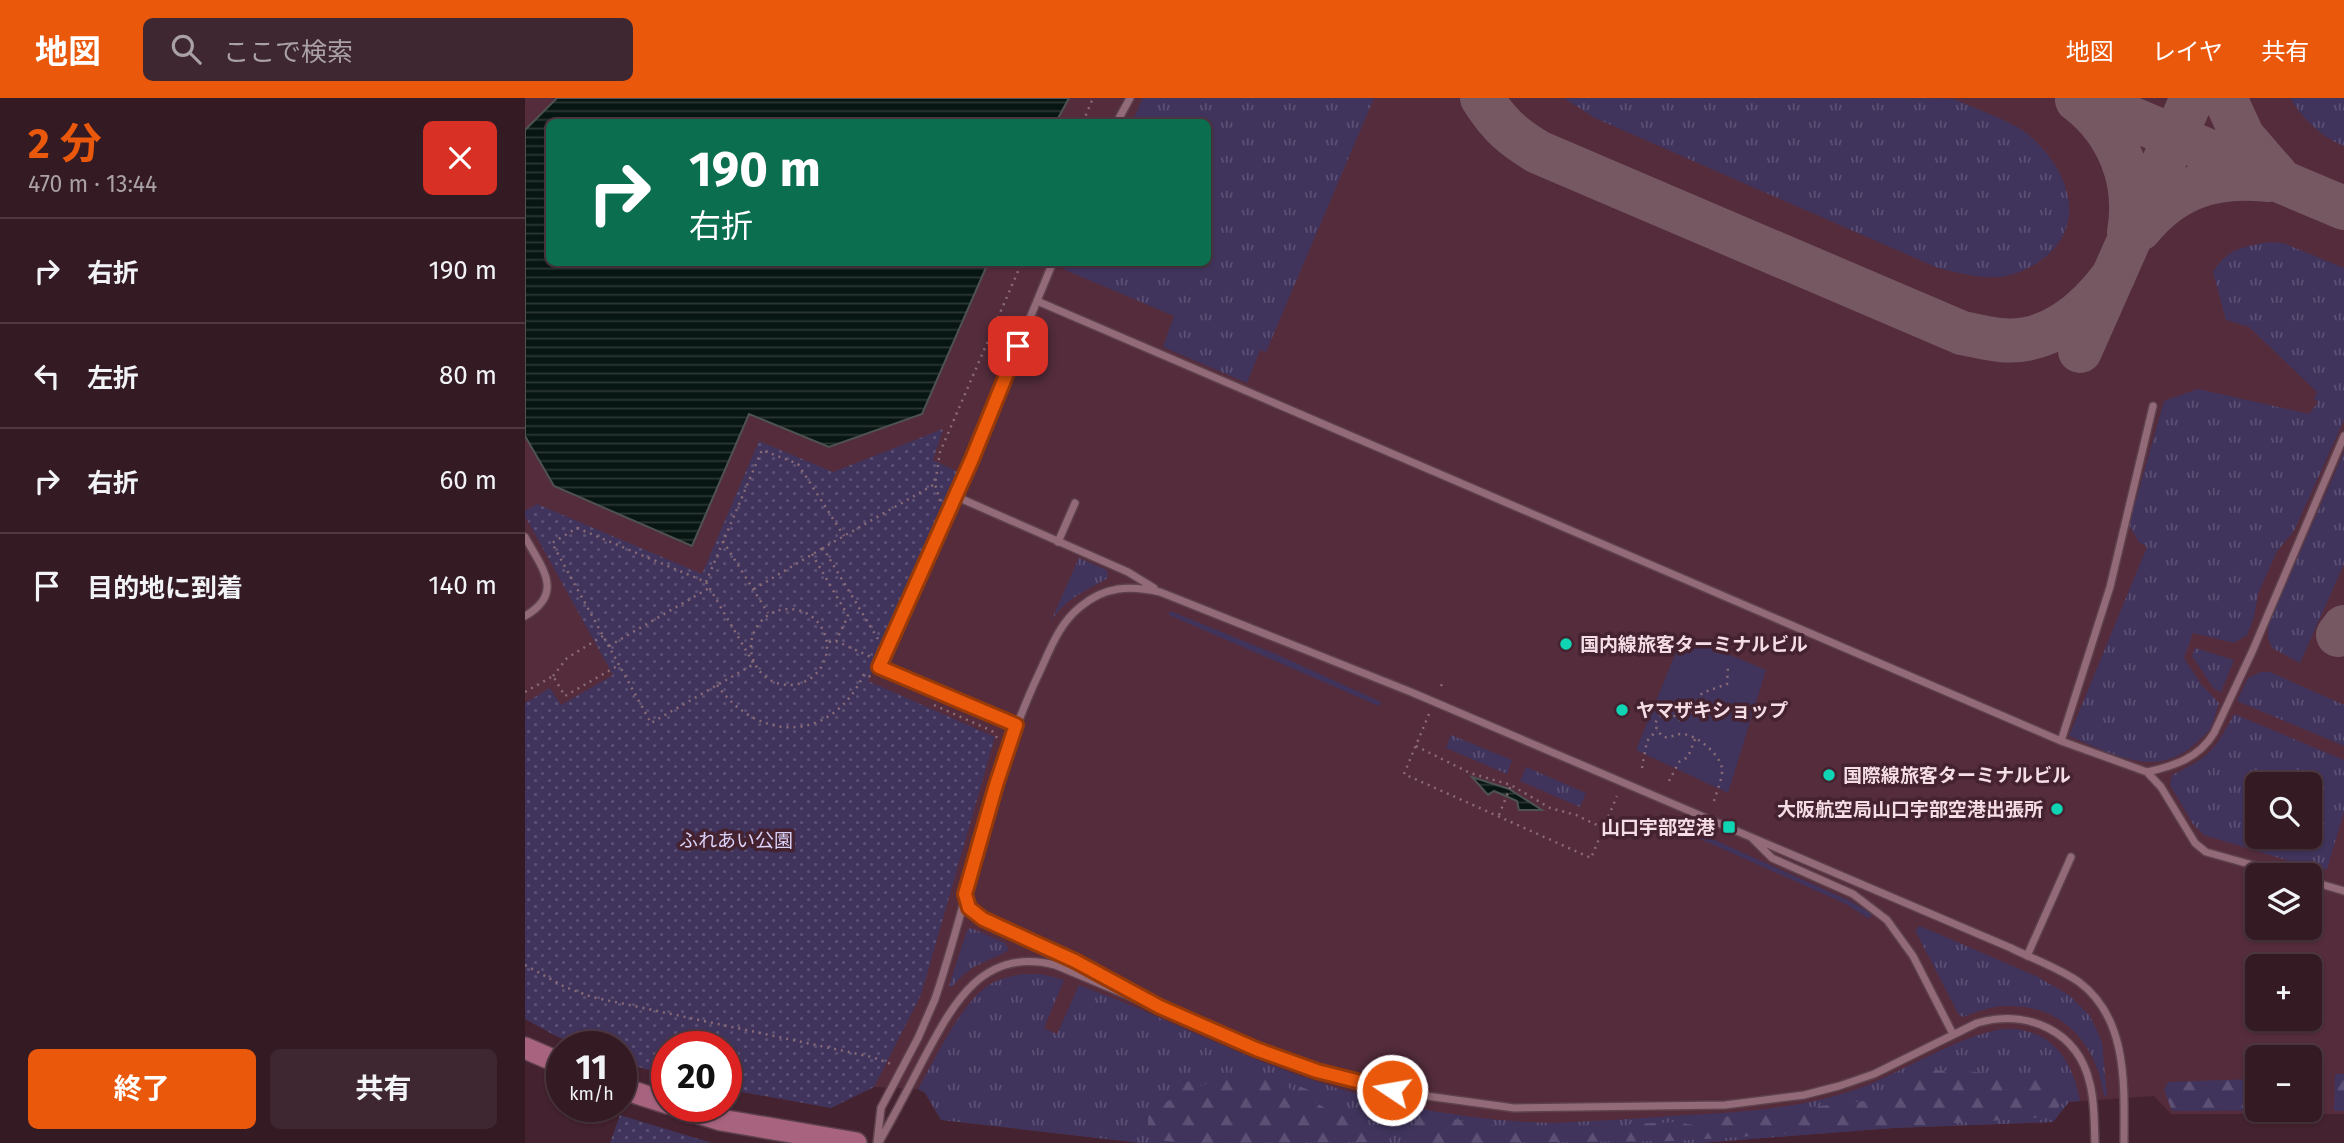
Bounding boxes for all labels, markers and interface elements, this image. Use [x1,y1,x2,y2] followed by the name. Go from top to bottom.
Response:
[143,18,633,81] search box
[167,30,205,68] icon: search
[35,32,101,72] text: 地図
[223,37,353,68] text: ここで検索
[2066,38,2114,66] text: 地図
[2152,38,2223,66] text: レイヤ
[2261,38,2309,66] text: 共有
[28,119,102,169] text: 2 分
[423,121,497,195] button: close
[689,140,821,199] text: 190 m
[574,147,665,238] icon: right
[28,170,157,198] text: 470 m · 13:44
[689,207,753,245] text: 右折
[28,252,66,290] icon: right
[428,255,497,286] text: 190 m
[87,258,139,289] text: 右折
[988,316,1048,376] pin
[999,327,1037,365] icon: arrive
[28,357,66,395] icon: left
[439,360,497,391] text: 80 m
[87,363,139,394] text: 左折
[28,462,66,500] icon: right
[439,465,497,496] text: 60 m
[87,468,139,499] text: 右折
[28,567,66,605] icon: arrive
[428,570,497,601] text: 140 m
[87,573,243,604] text: 目的地に到着
[1580,633,1808,656] place label: 国内線旅客ターミナルビル
[1558,636,1574,652] marker: 国内線旅客ターミナルビル
[1636,699,1788,722] place label: ヤマザキショップ
[1614,702,1630,718] marker: ヤマザキショップ
[1843,764,2071,787] place label: 国際線旅客ターミナルビル
[1821,767,1837,783] marker: 国際線旅客ターミナルビル
[2245,772,2322,1122] map controls
[2245,772,2322,849] button: search
[1777,798,2043,821] place label: 大阪航空局山口宇部空港出張所
[2049,801,2065,817] marker: 大阪航空局山口宇部空港出張所
[1601,816,1715,839] place label: 山口宇部空港
[1721,819,1737,835] marker: 山口宇部空港
[679,829,793,852] park label: ふれあい公園
[2245,863,2322,940] button: layers
[2245,954,2322,1031] button: +
[651,1031,742,1122] speed limit sign: 20
[2245,1045,2322,1122] button: −
[576,1046,607,1088] text: 11
[28,1049,256,1129] button: 終了
[270,1049,497,1129] button: 共有
[1355,1053,1429,1127] position arrow
[569,1083,614,1105] text: km/h

